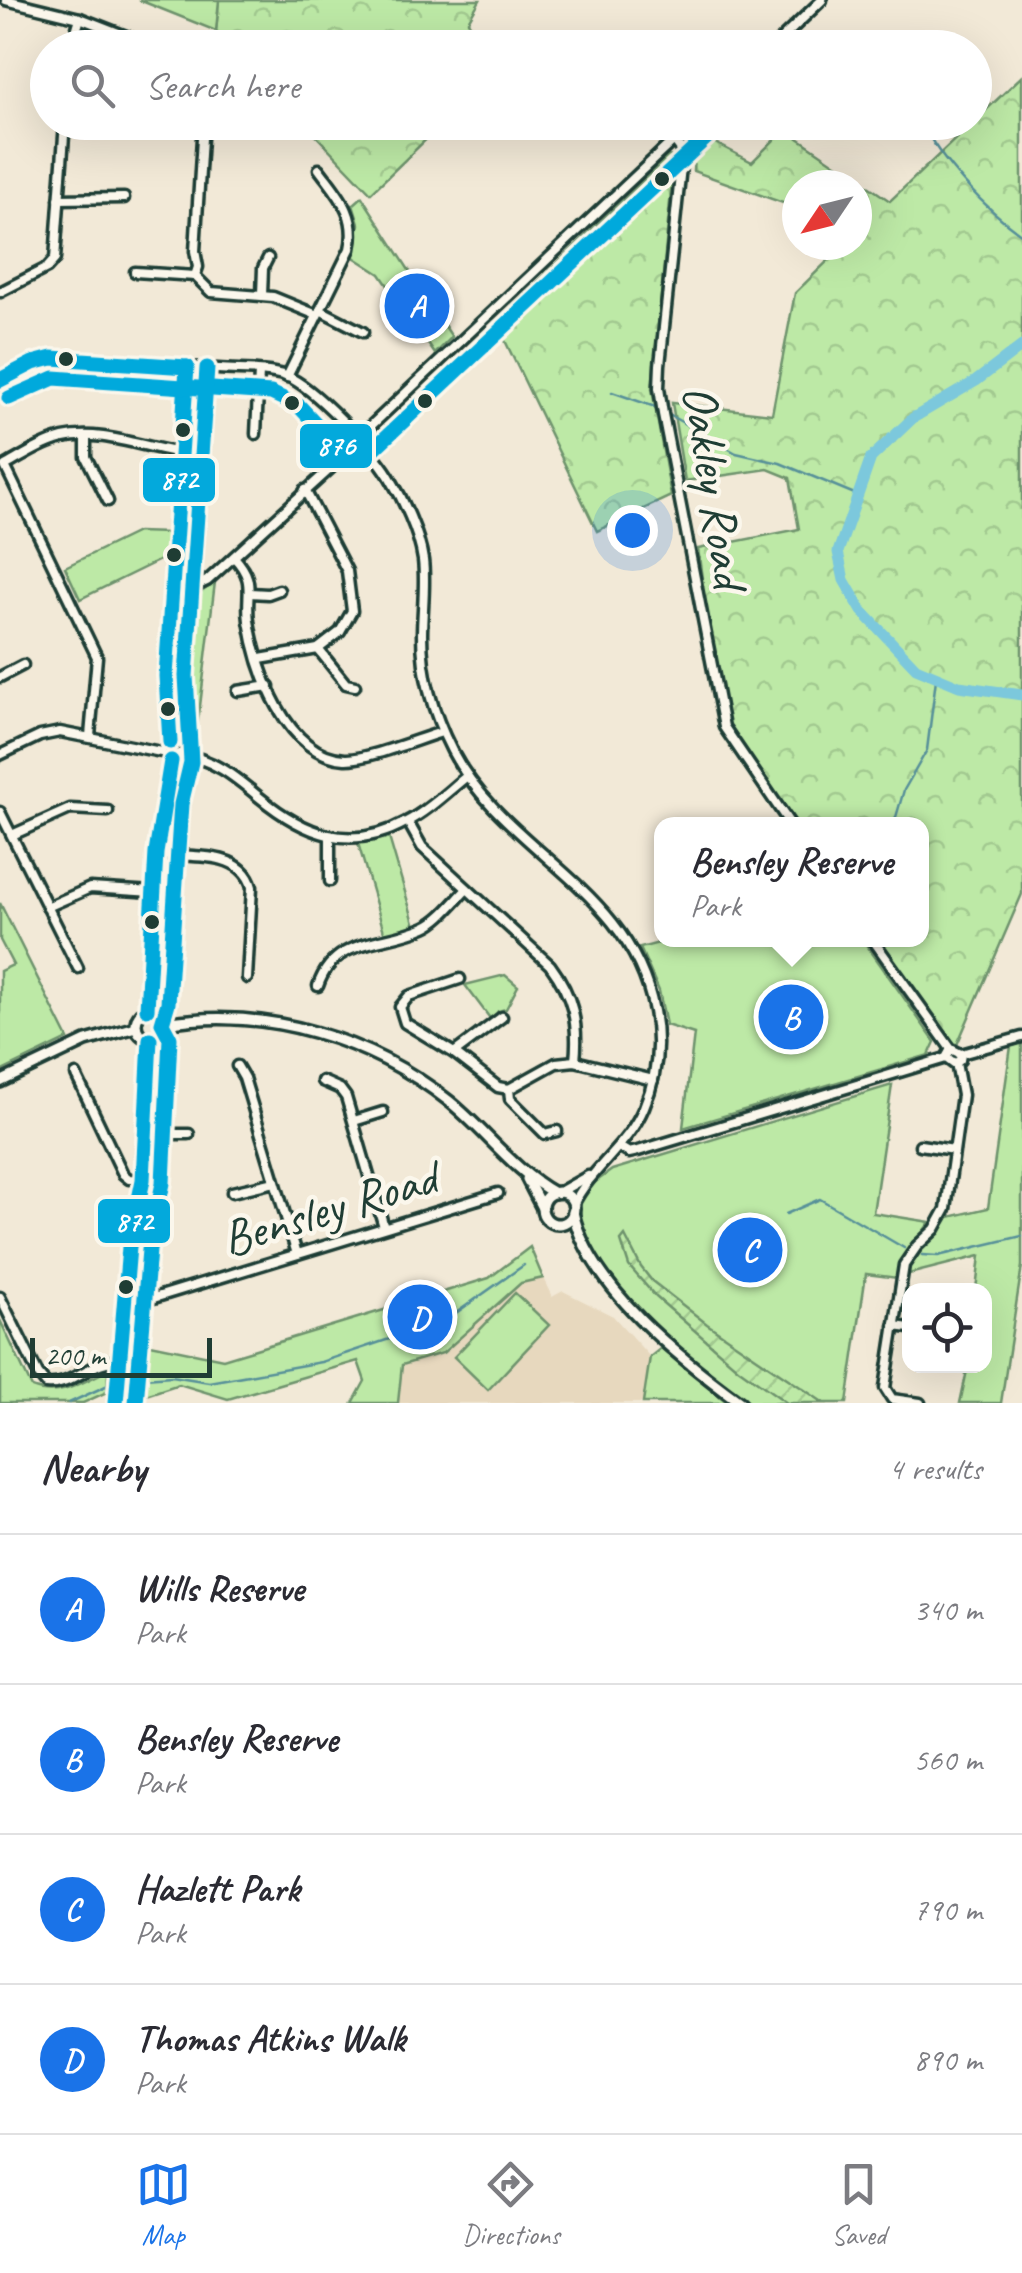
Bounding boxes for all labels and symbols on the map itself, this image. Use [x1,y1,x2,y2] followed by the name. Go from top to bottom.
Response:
[652,169,672,189] unlabelled marker
[782,170,872,260] north arrow
[384,268,450,344] pin: A
[56,349,76,369] unlabelled marker
[668,380,763,599] street label: Oakley Road
[415,391,435,411] unlabelled marker
[282,393,302,413] unlabelled marker
[173,420,193,440] unlabelled marker
[298,422,374,470] line badge: 876
[317,428,357,463] text: 876
[141,456,217,504] line badge: 872
[160,462,200,497] text: 872
[607,505,658,556] your location
[164,545,184,565] unlabelled marker
[158,699,178,719] unlabelled marker
[142,912,162,932] unlabelled marker
[758,980,824,1054] pin: B
[214,1143,451,1270] street label: Bensley Road
[96,1197,172,1245] line badge: 872
[115,1204,155,1239] text: 872
[718,1212,782,1288] pin: C
[116,1277,136,1297] unlabelled marker
[388,1280,452,1354] pin: D
[30,1333,212,1378] scale bar

